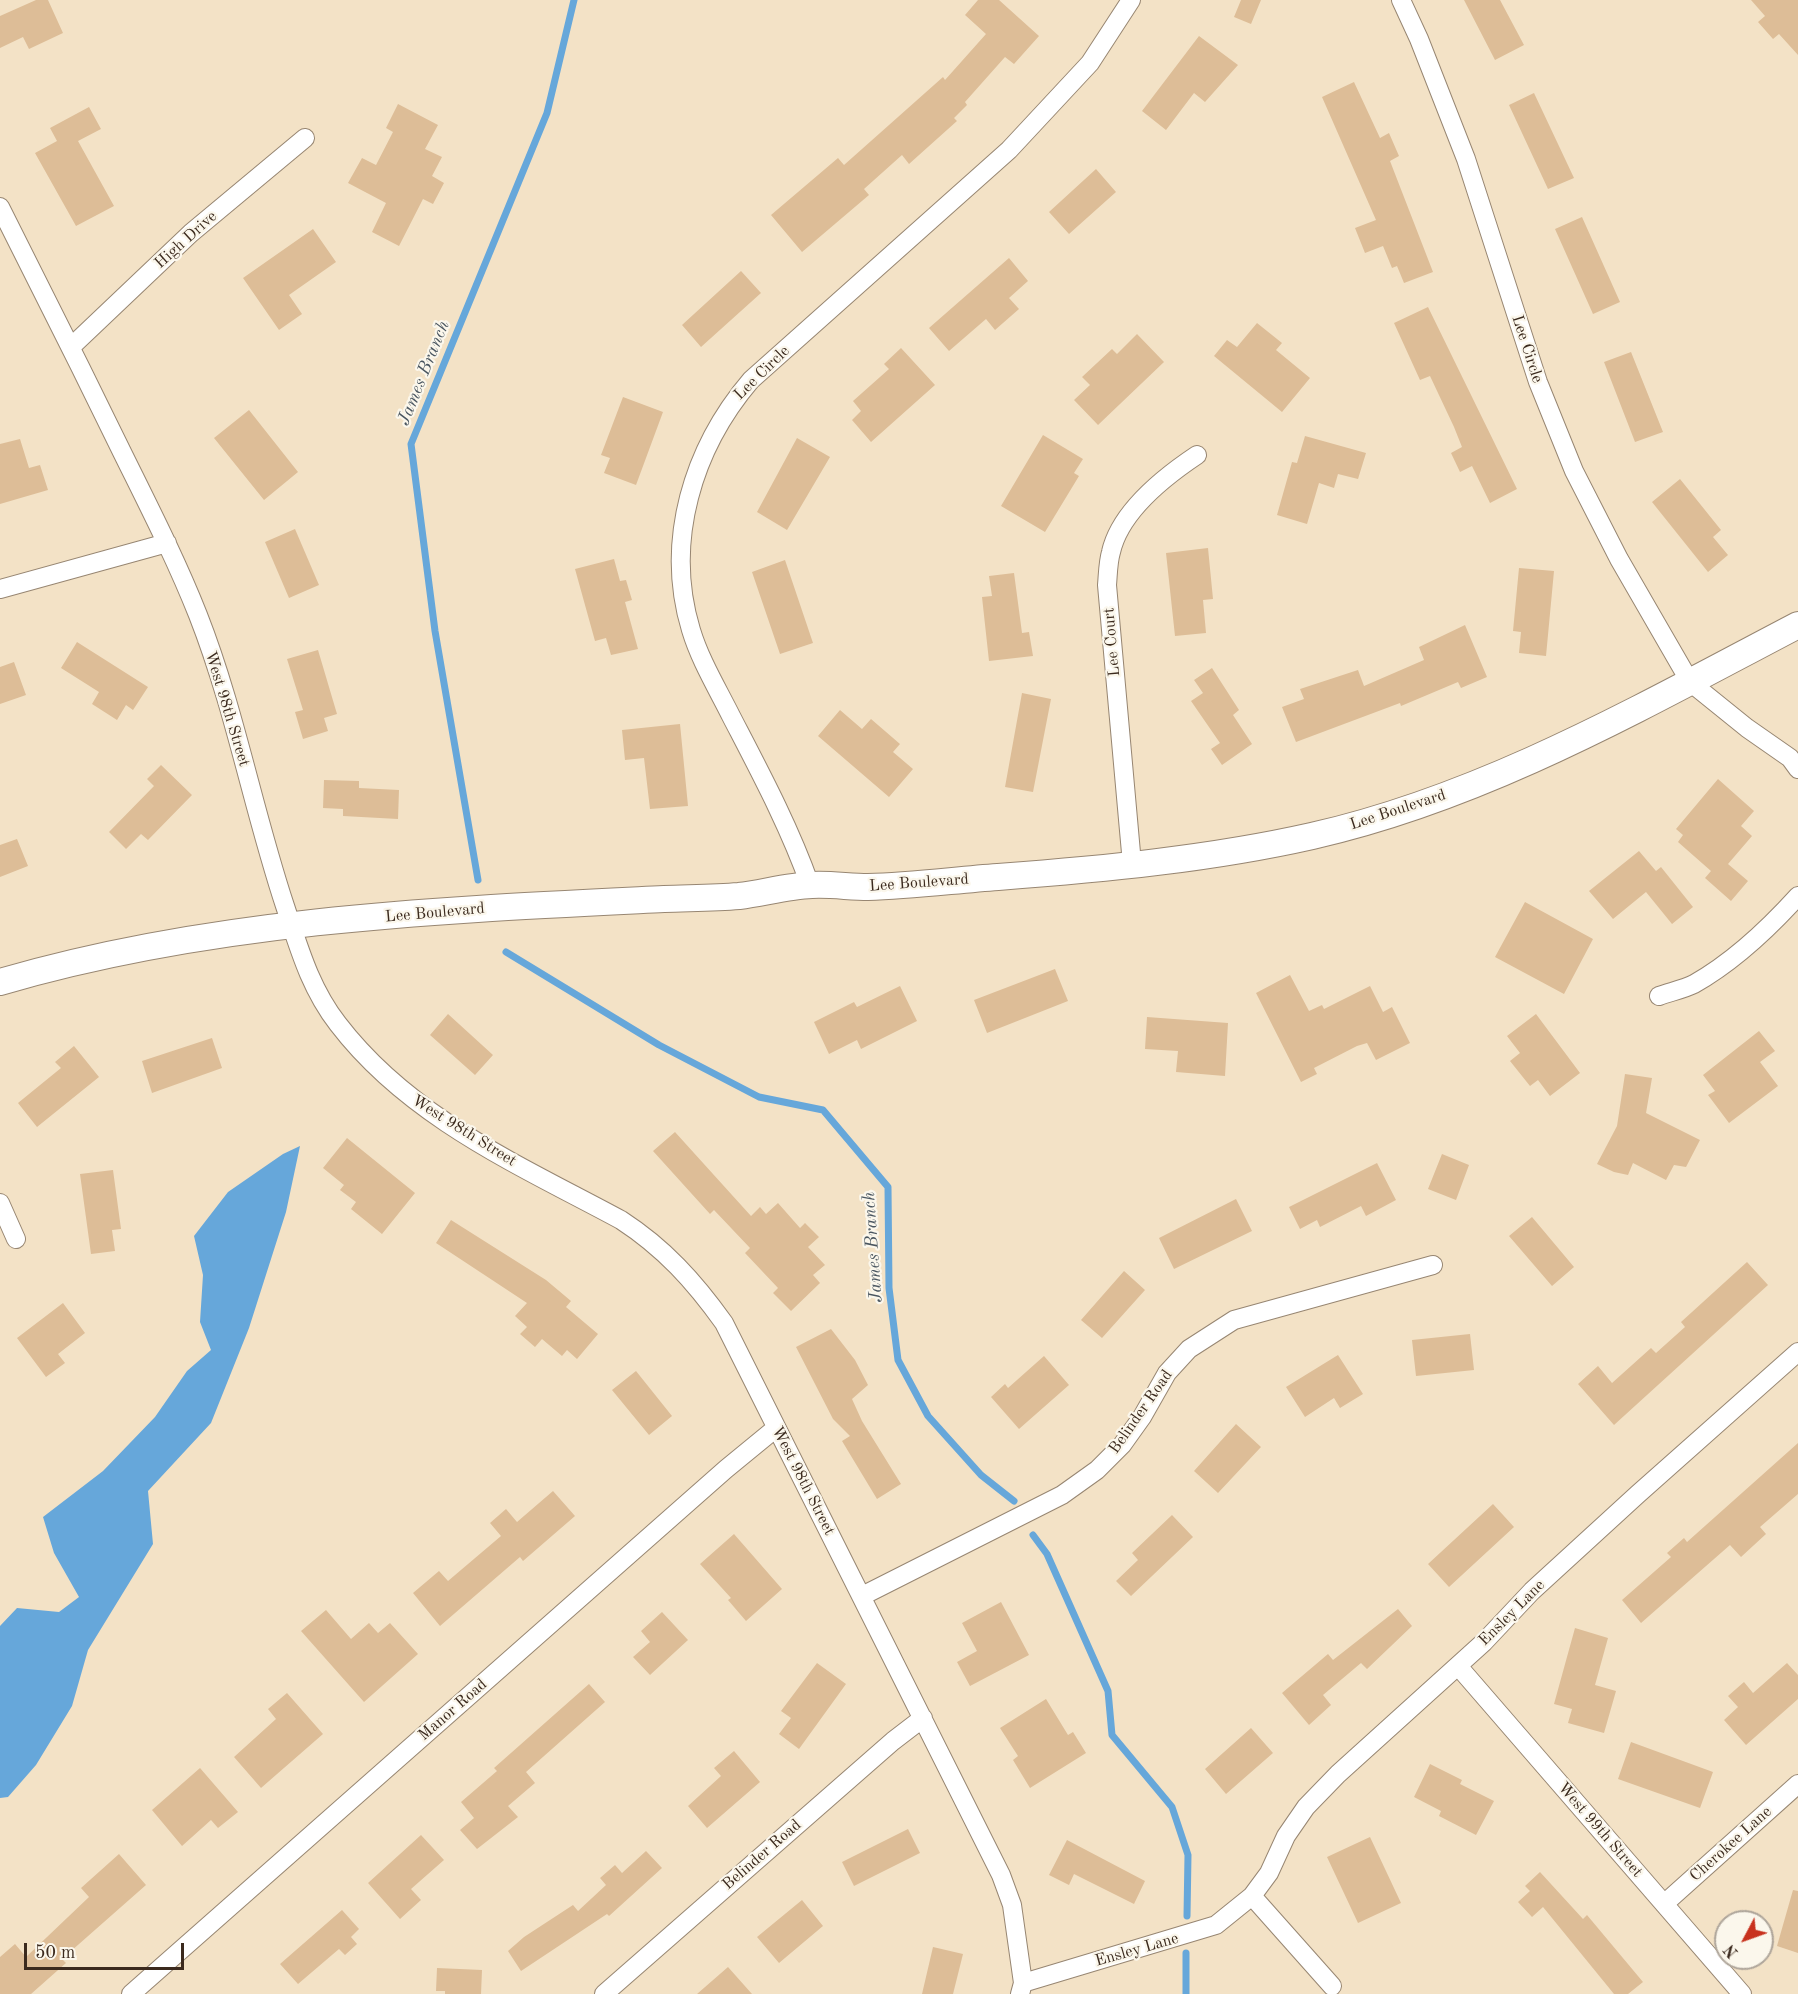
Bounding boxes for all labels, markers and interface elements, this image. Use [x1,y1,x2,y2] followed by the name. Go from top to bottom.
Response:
[151,207,221,273] street label: High Drive
[1507,313,1547,385] street label: Lee Circle
[393,318,455,428] water label: James Branch
[730,342,794,404] street label: Lee Circle
[1099,607,1125,677] street label: Lee Court
[200,649,254,769] street label: West 98th Street
[1348,785,1448,835] street label: Lee Boulevard
[869,870,969,896] street label: Lee Boulevard
[384,899,486,927] street label: Lee Boulevard
[408,1091,520,1171] street label: West 98th Street
[858,1191,888,1303] water label: James Branch
[1105,1366,1177,1458] street label: Belinder Road
[767,1423,839,1539] street label: West 98th Street
[1475,1576,1549,1650] street label: Ensley Lane
[415,1675,491,1745] street label: Manor Road
[1553,1779,1647,1881] street label: West 99th Street
[1686,1802,1776,1886] street label: Cherokee Lane
[719,1816,805,1894] street label: Belinder Road
[1714,1910,1774,1970] north arrow
[1093,1929,1181,1971] street label: Ensley Lane
[27,1931,188,1969] scale bar
[1722,1941,1742,1960] text: N
[35,1944,75,1962] text: 50 m

